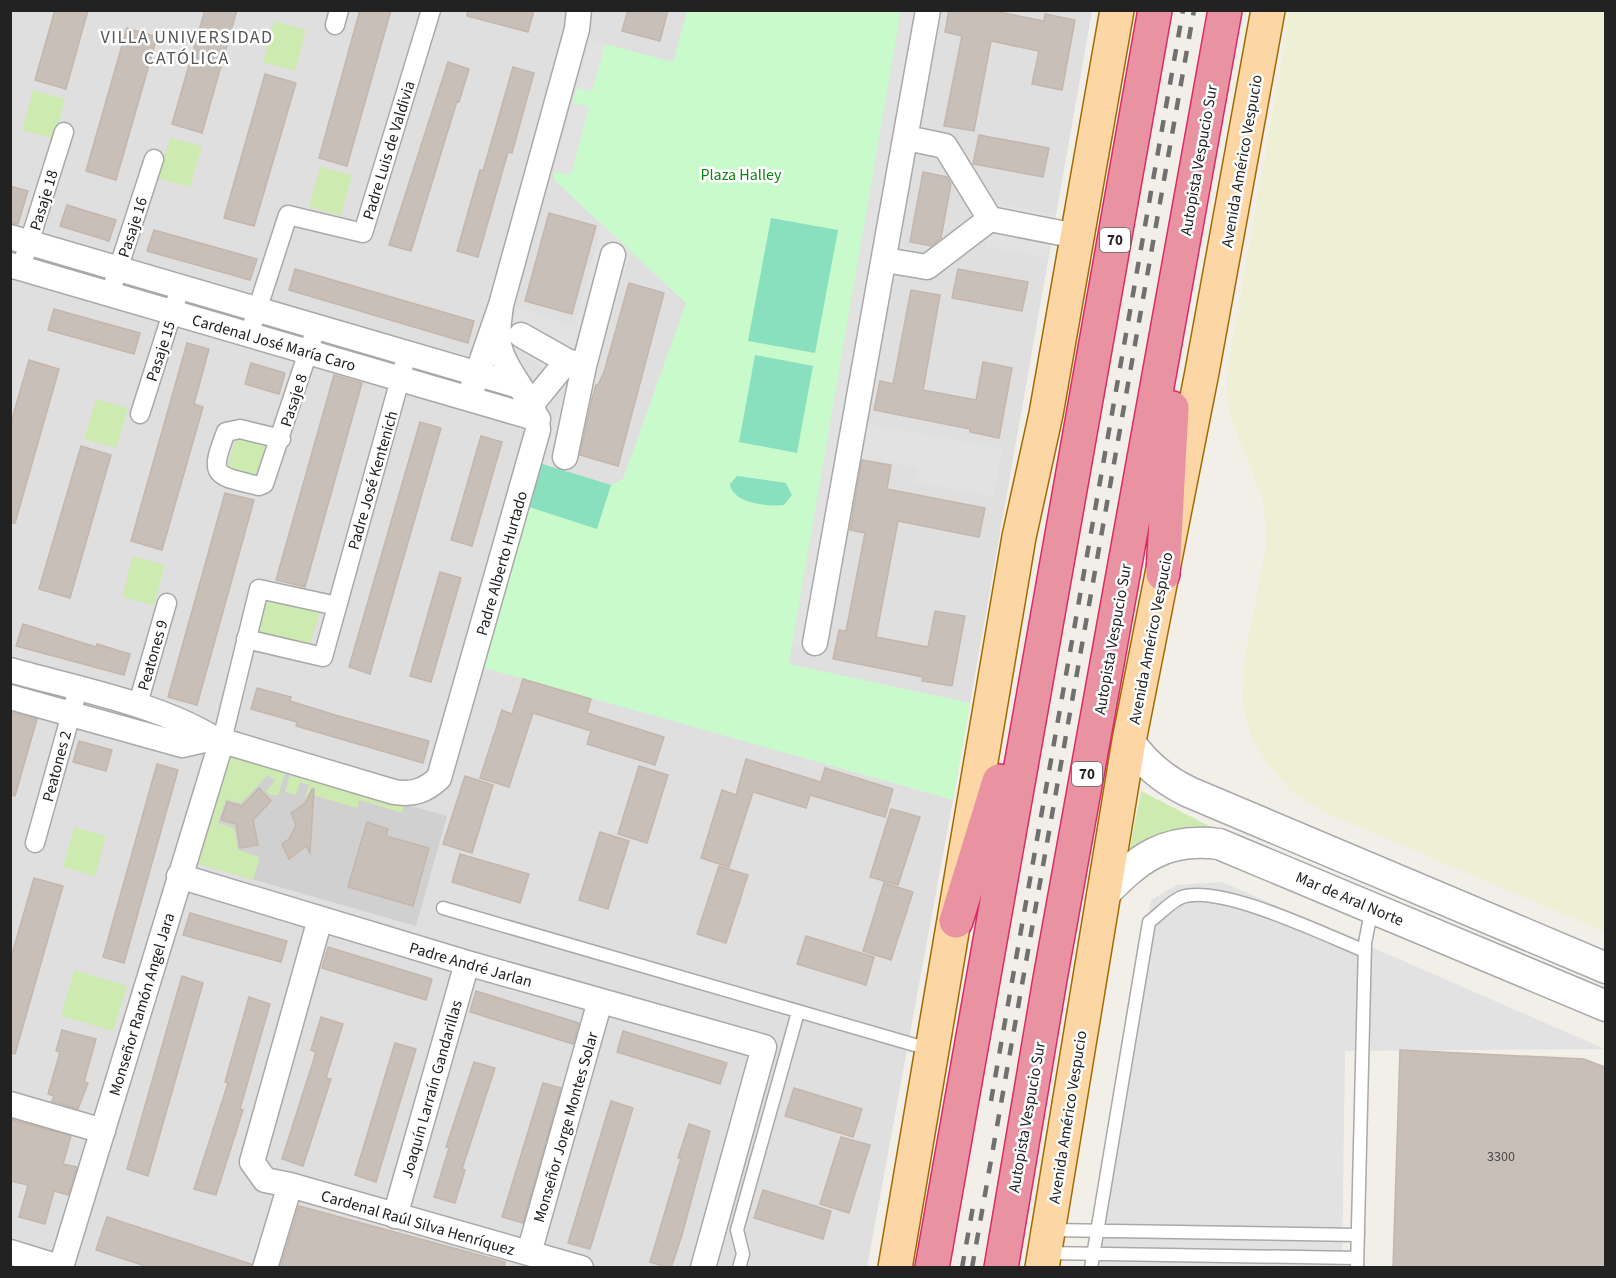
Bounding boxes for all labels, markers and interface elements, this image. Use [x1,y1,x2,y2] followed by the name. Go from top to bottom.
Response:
[100,25,274,71] district label: VILLA UNIVERSIDAD CATÓLICA
[1216,73,1268,249] street label: Avenida Américo Vespucio
[357,78,421,223] street label: Padre Luis de Valdivia
[1175,83,1223,237] street label: Autopista Vespucio Sur
[700,164,782,186] park label: Plaza Halley
[24,167,64,233] street label: Pasaje 18
[113,194,153,260] street label: Pasaje 16
[1100,228,1130,252] road number: 70
[189,309,358,377] street label: Cardenal José María Caro
[141,318,181,384] street label: Pasaje 15
[275,371,313,430] street label: Pasaje 8
[343,408,403,552] street label: Padre José Kentenich
[471,488,533,638] street label: Padre Alberto Hurtado
[1123,550,1178,726] street label: Avenida Américo Vespucio
[1089,562,1137,716] street label: Autopista Vespucio Sur
[132,617,174,693] street label: Peatones 9
[37,728,77,804] street label: Peatones 2
[1072,762,1102,786] road number: 70
[1292,866,1407,932] street label: Mar de Aral Norte
[104,910,180,1099] street label: Monseñor Ramón Angel Jara
[407,937,535,993] street label: Padre André Jarlan
[396,997,468,1181] street label: Joaquín Larraín Gandarillas
[528,1029,604,1225] street label: Monseñor Jorge Montes Solar
[1043,1029,1093,1205] street label: Avenida Américo Vespucio
[1003,1040,1051,1194] street label: Autopista Vespucio Sur
[1487,1147,1515,1167] house number: 3300
[318,1185,517,1261] street label: Cardenal Raúl Silva Henríquez

